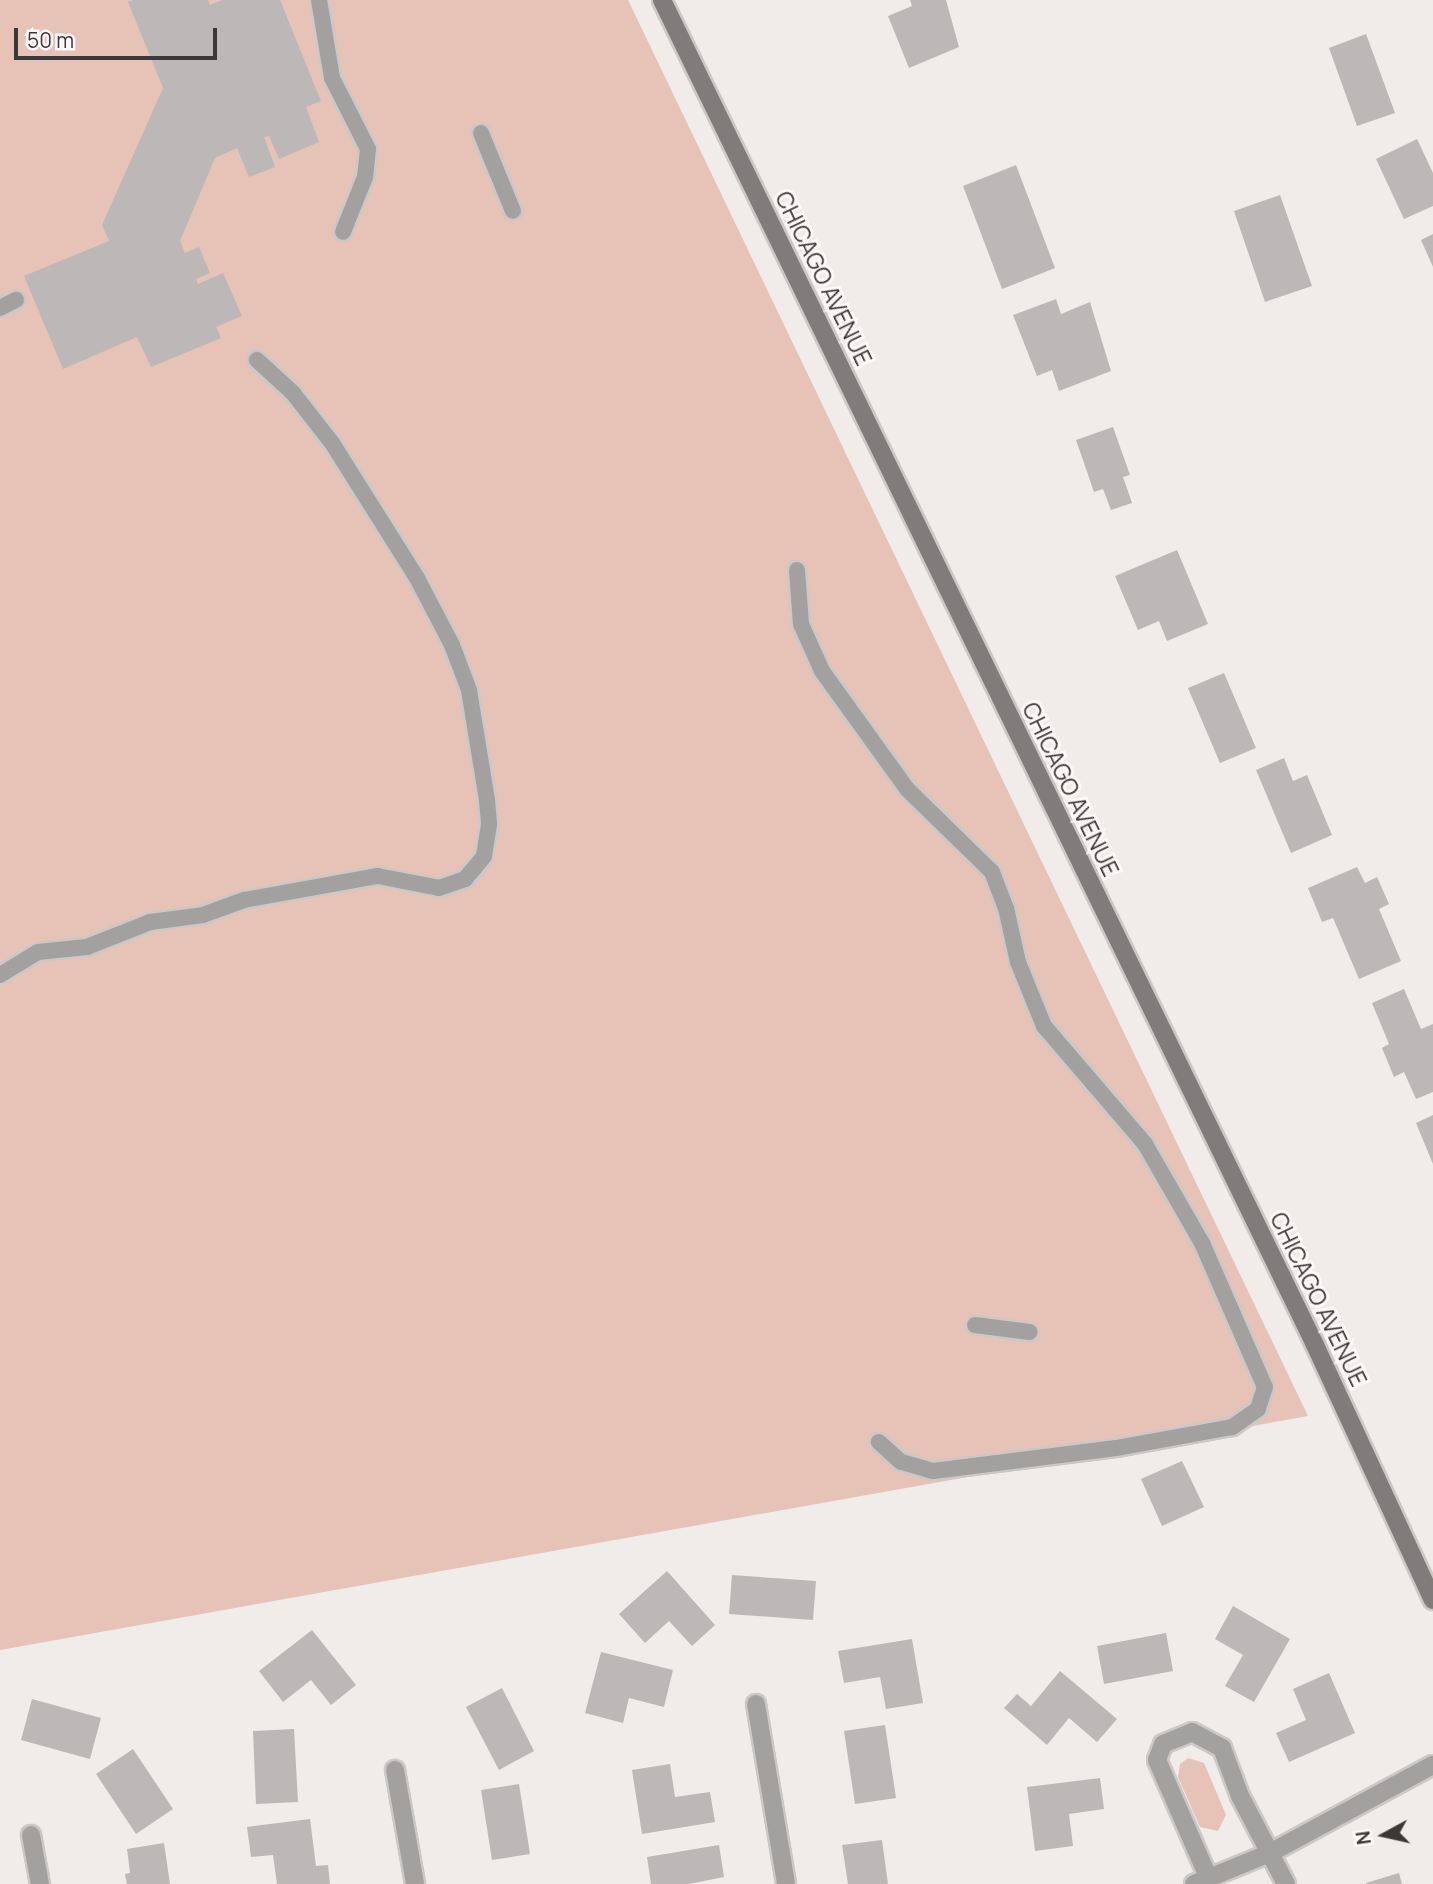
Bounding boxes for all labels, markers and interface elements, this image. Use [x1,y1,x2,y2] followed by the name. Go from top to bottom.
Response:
[18,14,220,58] scale bar
[27,26,74,54] text: 50 m
[770,187,878,369] street label: CHICAGO AVENUE
[1017,698,1125,880] street label: CHICAGO AVENUE
[1265,1208,1373,1390] street label: CHICAGO AVENUE
[1349,1800,1419,1870] north arrow
[1349,1829,1377,1846] text: N

